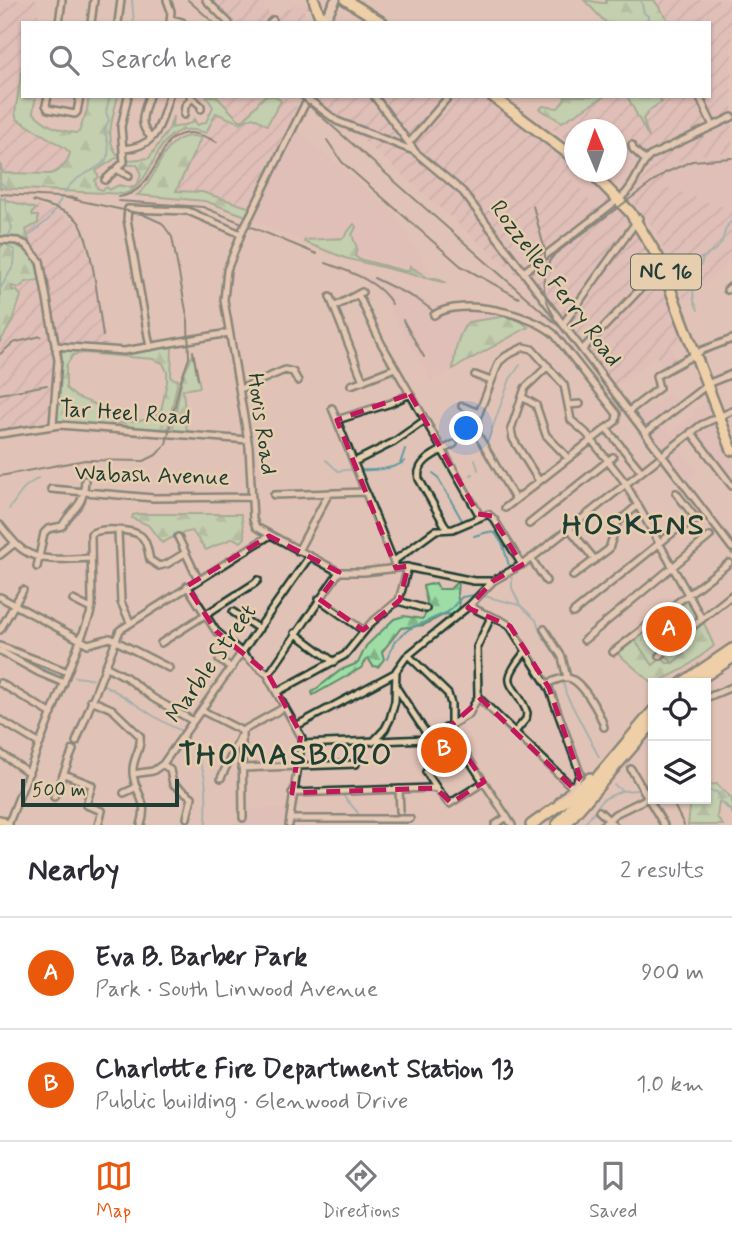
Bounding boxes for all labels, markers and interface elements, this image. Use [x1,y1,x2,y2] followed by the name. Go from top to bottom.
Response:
[21,21,711,98] search box
[45,41,83,79] icon: search
[101,43,232,77] text: Search here
[564,119,627,182] north arrow
[482,195,628,373] street label: Rozzelles Ferry Road
[631,254,701,290] road number: NC 16
[239,371,283,477] street label: Hovis Road
[58,394,192,434] street label: Tar Heel Road
[449,411,483,445] your location
[74,458,230,494] street label: Wabash Avenue
[562,506,706,545] district label: HOSKINS
[160,599,264,729] street label: Marble Street
[646,603,692,655] pin: A
[648,678,711,804] map controls
[648,678,711,741] button: locate
[421,724,467,776] pin: B
[179,736,393,775] district label: THOMASBORO
[648,741,711,804] button: layers
[21,776,178,808] scale bar
[32,778,86,803] text: 500 m
[28,851,119,890] text: Nearby
[620,856,704,886] text: 2 results
[95,941,307,975] text: Eva B. Barber Park
[43,958,59,988] text: A
[641,958,704,988] text: 900 m
[95,975,378,1005] text: Park · South Linwood Avenue
[95,1053,514,1087] text: Charlotte Fire Department Station 13
[44,1070,58,1100] text: B
[636,1070,704,1100] text: 1.0 km
[95,1087,408,1117] text: Public building · Glenwood Drive
[95,1157,133,1224] tab: Map
[322,1157,400,1224] tab: Directions
[589,1157,637,1224] tab: Saved

